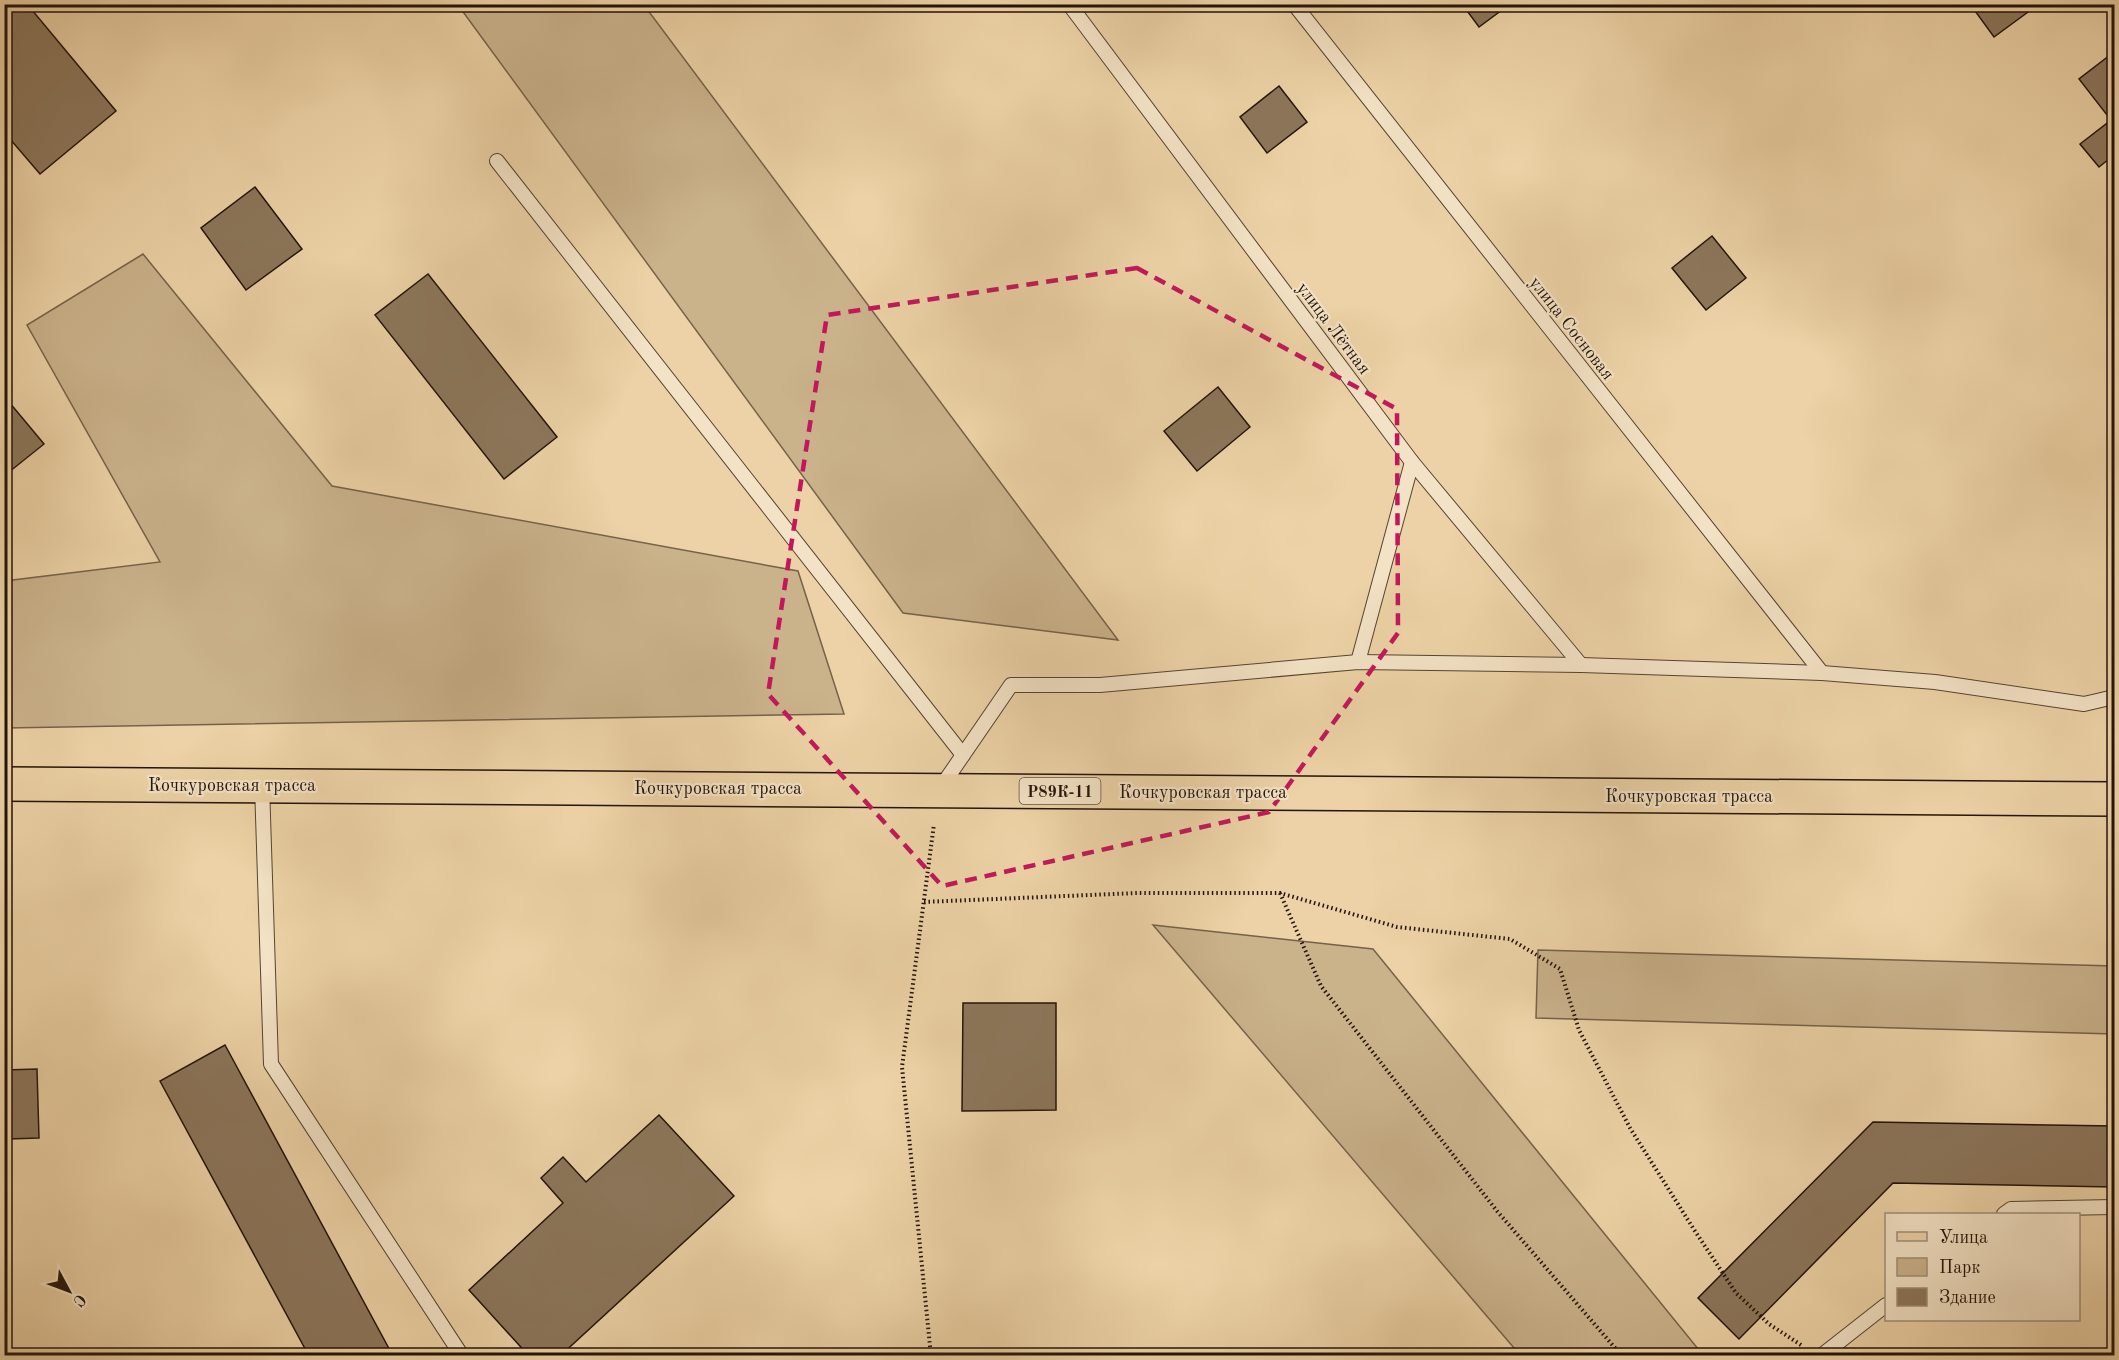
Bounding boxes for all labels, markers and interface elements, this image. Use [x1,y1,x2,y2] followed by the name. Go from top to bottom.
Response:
[1525,274,1617,384] street label: улица Сосновая
[1293,279,1373,378] street label: улица Лётная
[148,777,316,795] street label: Кочкуровская трасса
[1020,778,1100,804] road number: Р89К-11
[634,780,802,798] street label: Кочкуровская трасса
[1119,784,1287,802] street label: Кочкуровская трасса
[1605,788,1773,806] street label: Кочкуровская трасса
[1885,1213,2080,1321] legend
[1939,1229,1988,1247] text: Улица
[1939,1259,1980,1277] text: Парк
[39,1261,99,1321] north arrow
[1939,1289,1996,1307] text: Здание
[69,1290,88,1309] text: С

